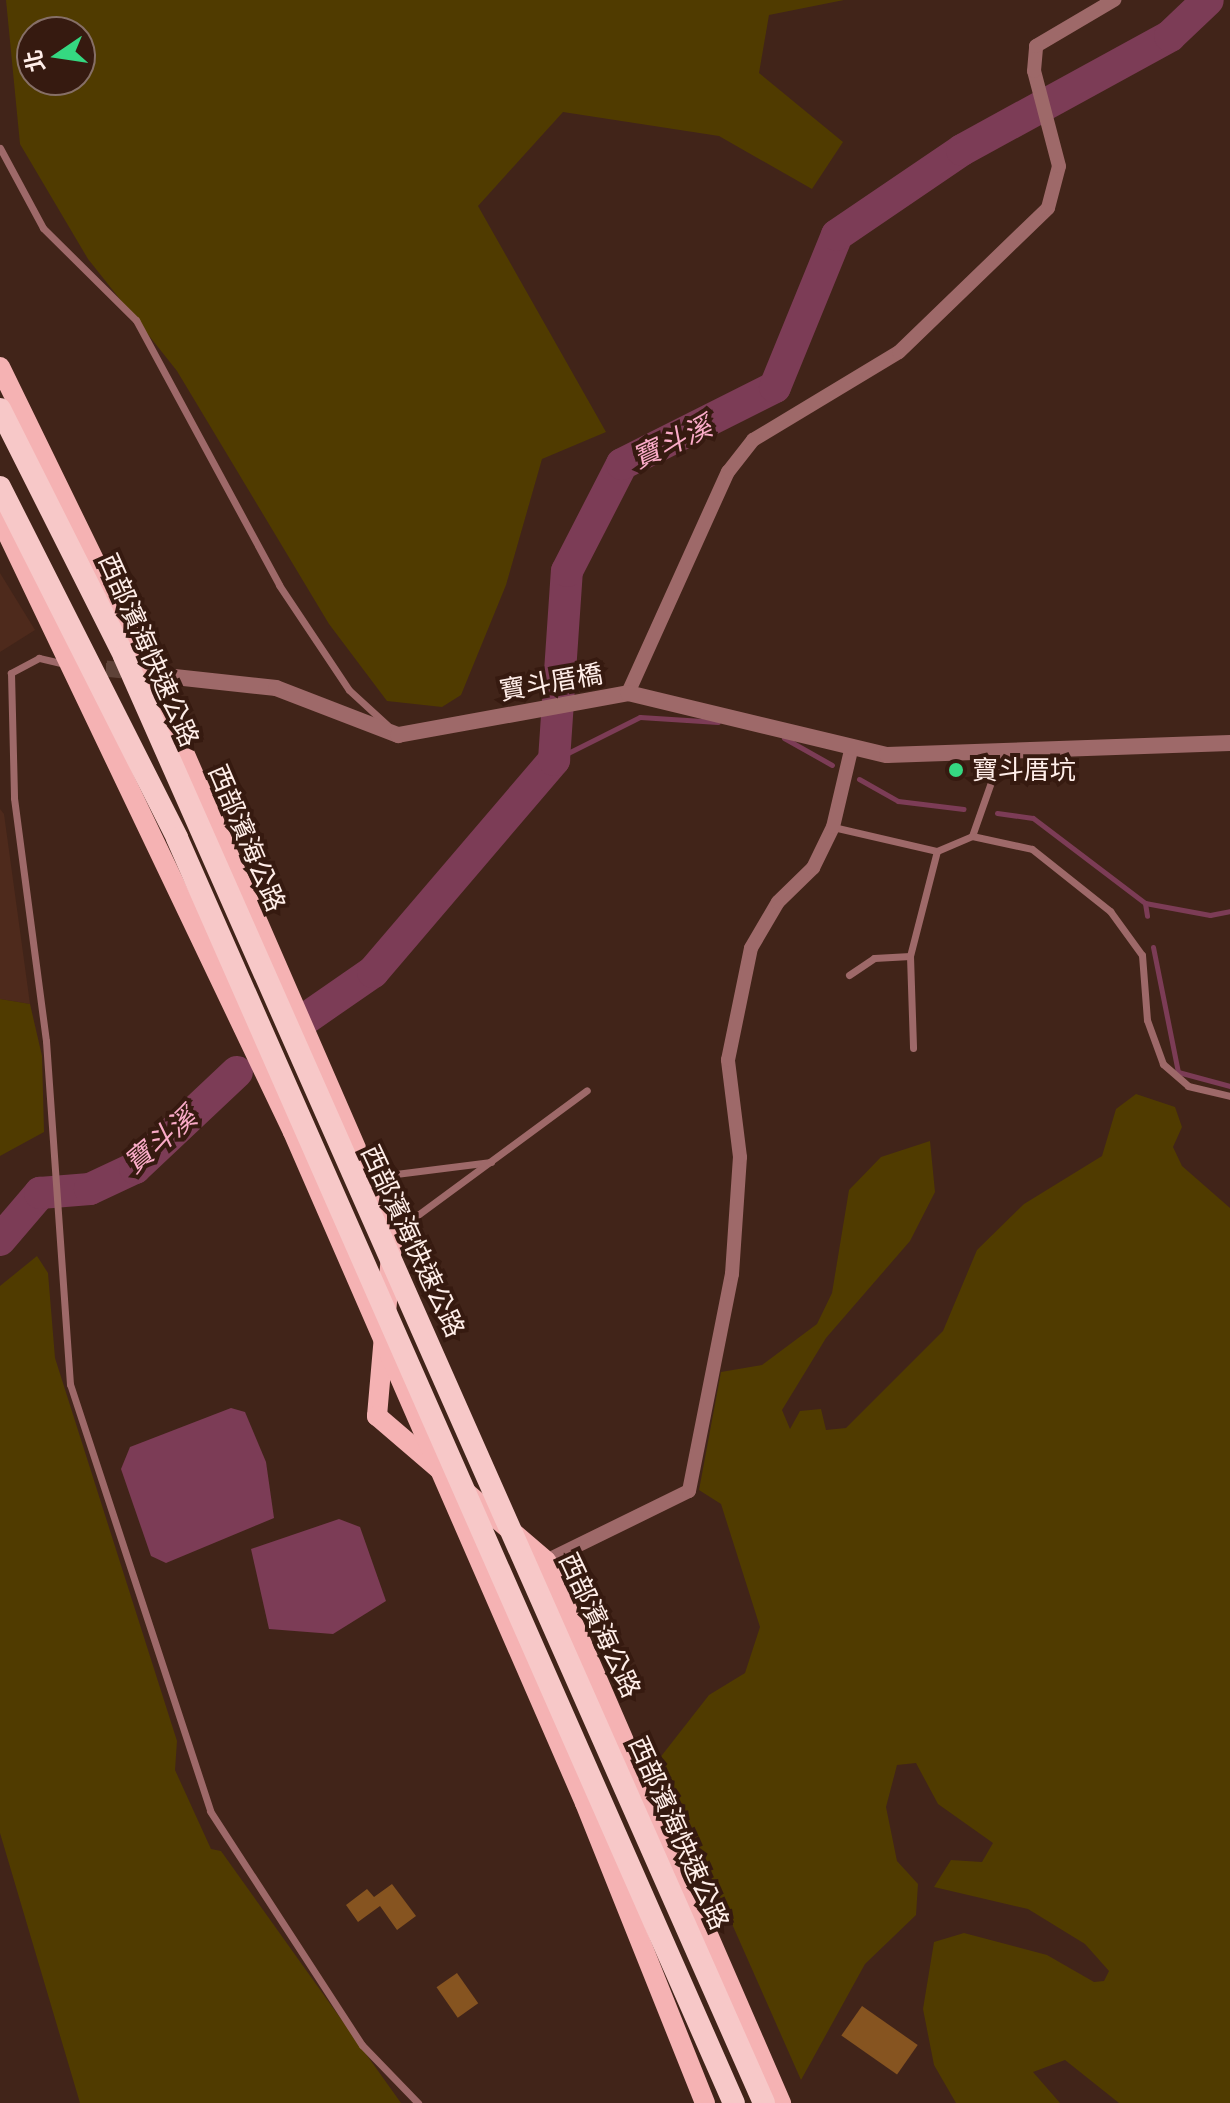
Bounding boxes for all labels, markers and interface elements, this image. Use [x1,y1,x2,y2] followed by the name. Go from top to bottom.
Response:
[16,16,96,96] north arrow
[17,47,51,75] text: 北
[627,409,717,475] water label: 寶斗溪
[92,549,206,751] street label: 西部濱海快速公路
[497,658,605,706] street label: 寶斗厝橋
[972,754,1076,786] place label: 寶斗厝坑
[202,760,292,916] street label: 西部濱海公路
[947,761,965,779] marker: 寶斗厝坑
[117,1100,203,1180] water label: 寶斗溪
[355,1140,471,1342] street label: 西部濱海快速公路
[553,1548,647,1702] street label: 西部濱海公路
[622,1732,736,1934] street label: 西部濱海快速公路

